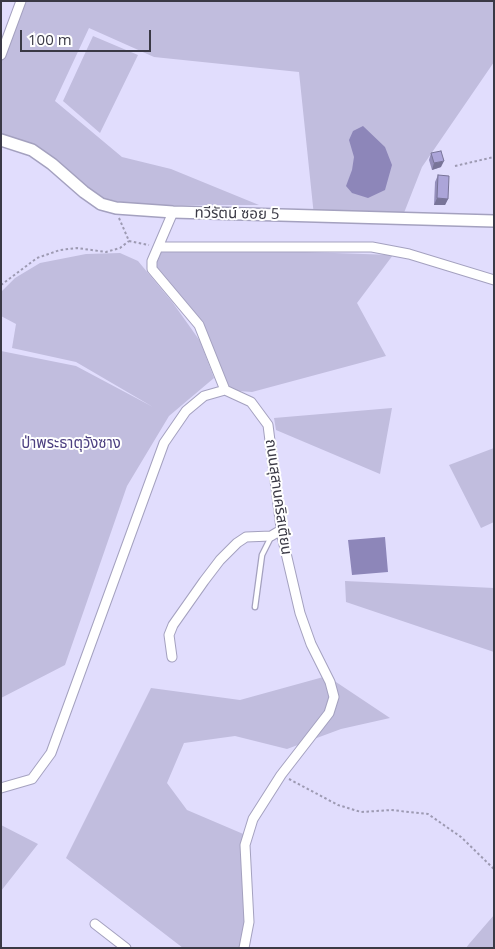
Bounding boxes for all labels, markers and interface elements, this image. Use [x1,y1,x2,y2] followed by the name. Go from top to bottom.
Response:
[22,20,154,52] scale bar
[28,29,72,49] text: 100 m
[194,204,280,224] street label: ทวีรัตน์ ซอย 5
[21,435,121,453] park label: ป่าพระธาตุวังซาง
[261,438,295,556] street label: ถนนสุสานคริสเตียน

